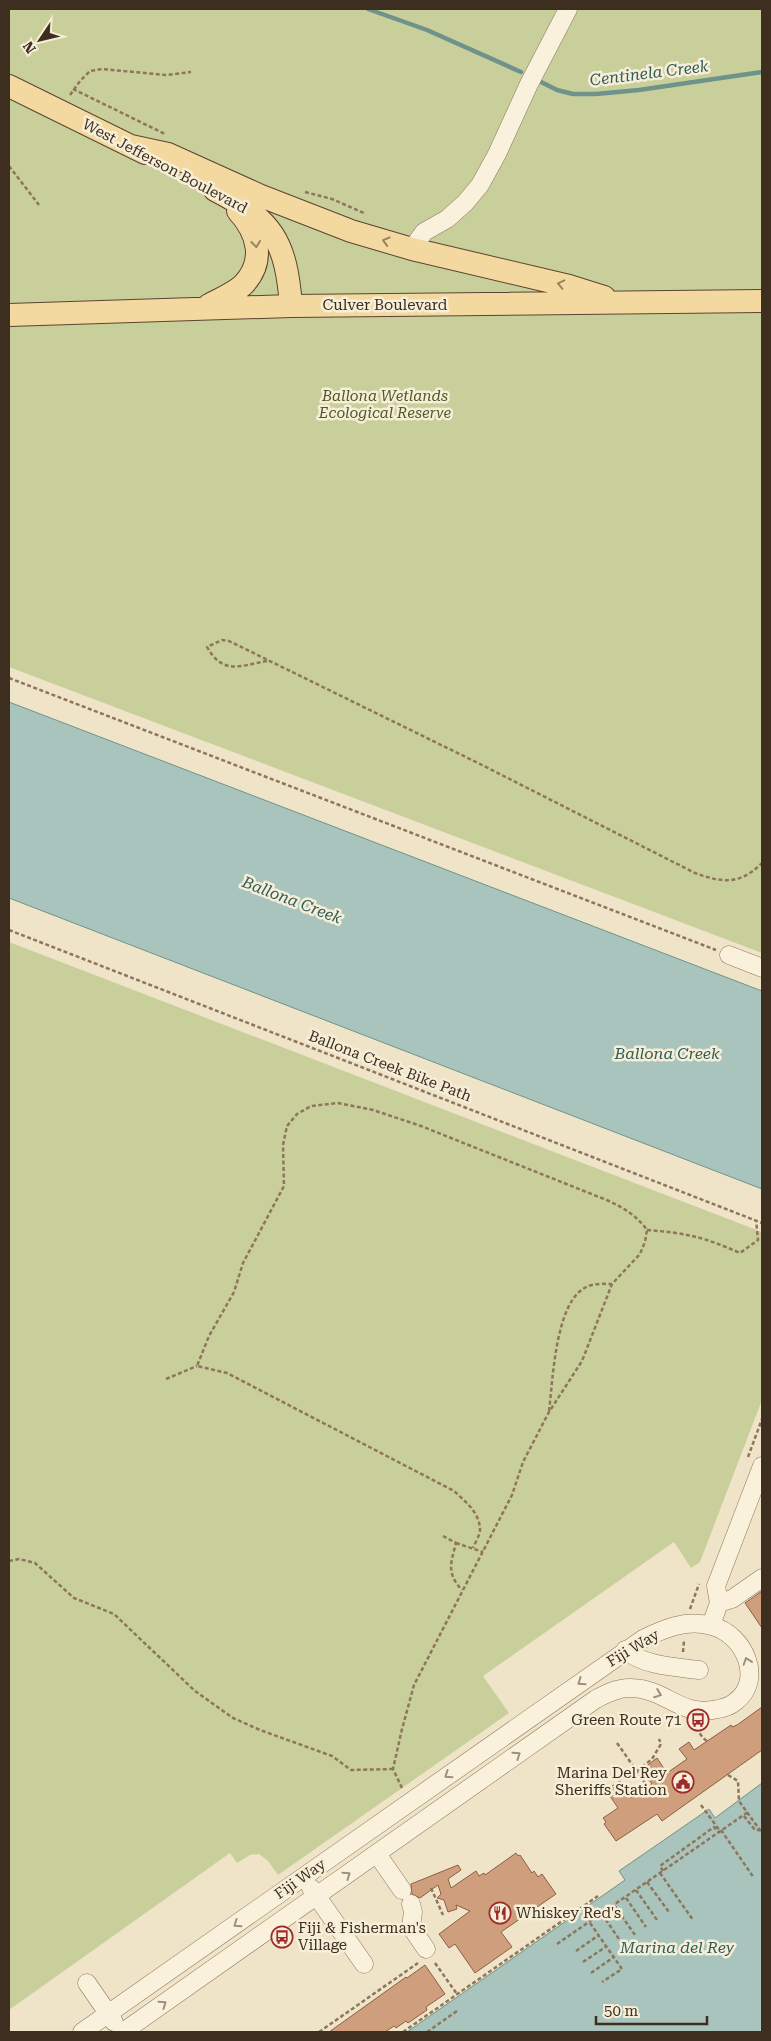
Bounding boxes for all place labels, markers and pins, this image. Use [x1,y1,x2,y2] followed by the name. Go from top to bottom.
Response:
[686,1708,710,1732] bus stop icon: Green Route 71
[571,1711,682,1729] place label: Green Route 71
[555,1764,667,1799] place label: Marina Del Rey Sheriffs Station
[671,1770,695,1794] public building icon: Marina Del Rey Sheriffs Station
[488,1901,512,1925] restaurant icon: Whiskey Red's
[516,1904,621,1922] place label: Whiskey Red's
[298,1919,426,1954] place label: Fiji & Fisherman's Village
[270,1925,294,1949] bus stop icon: Fiji & Fisherman's Village

